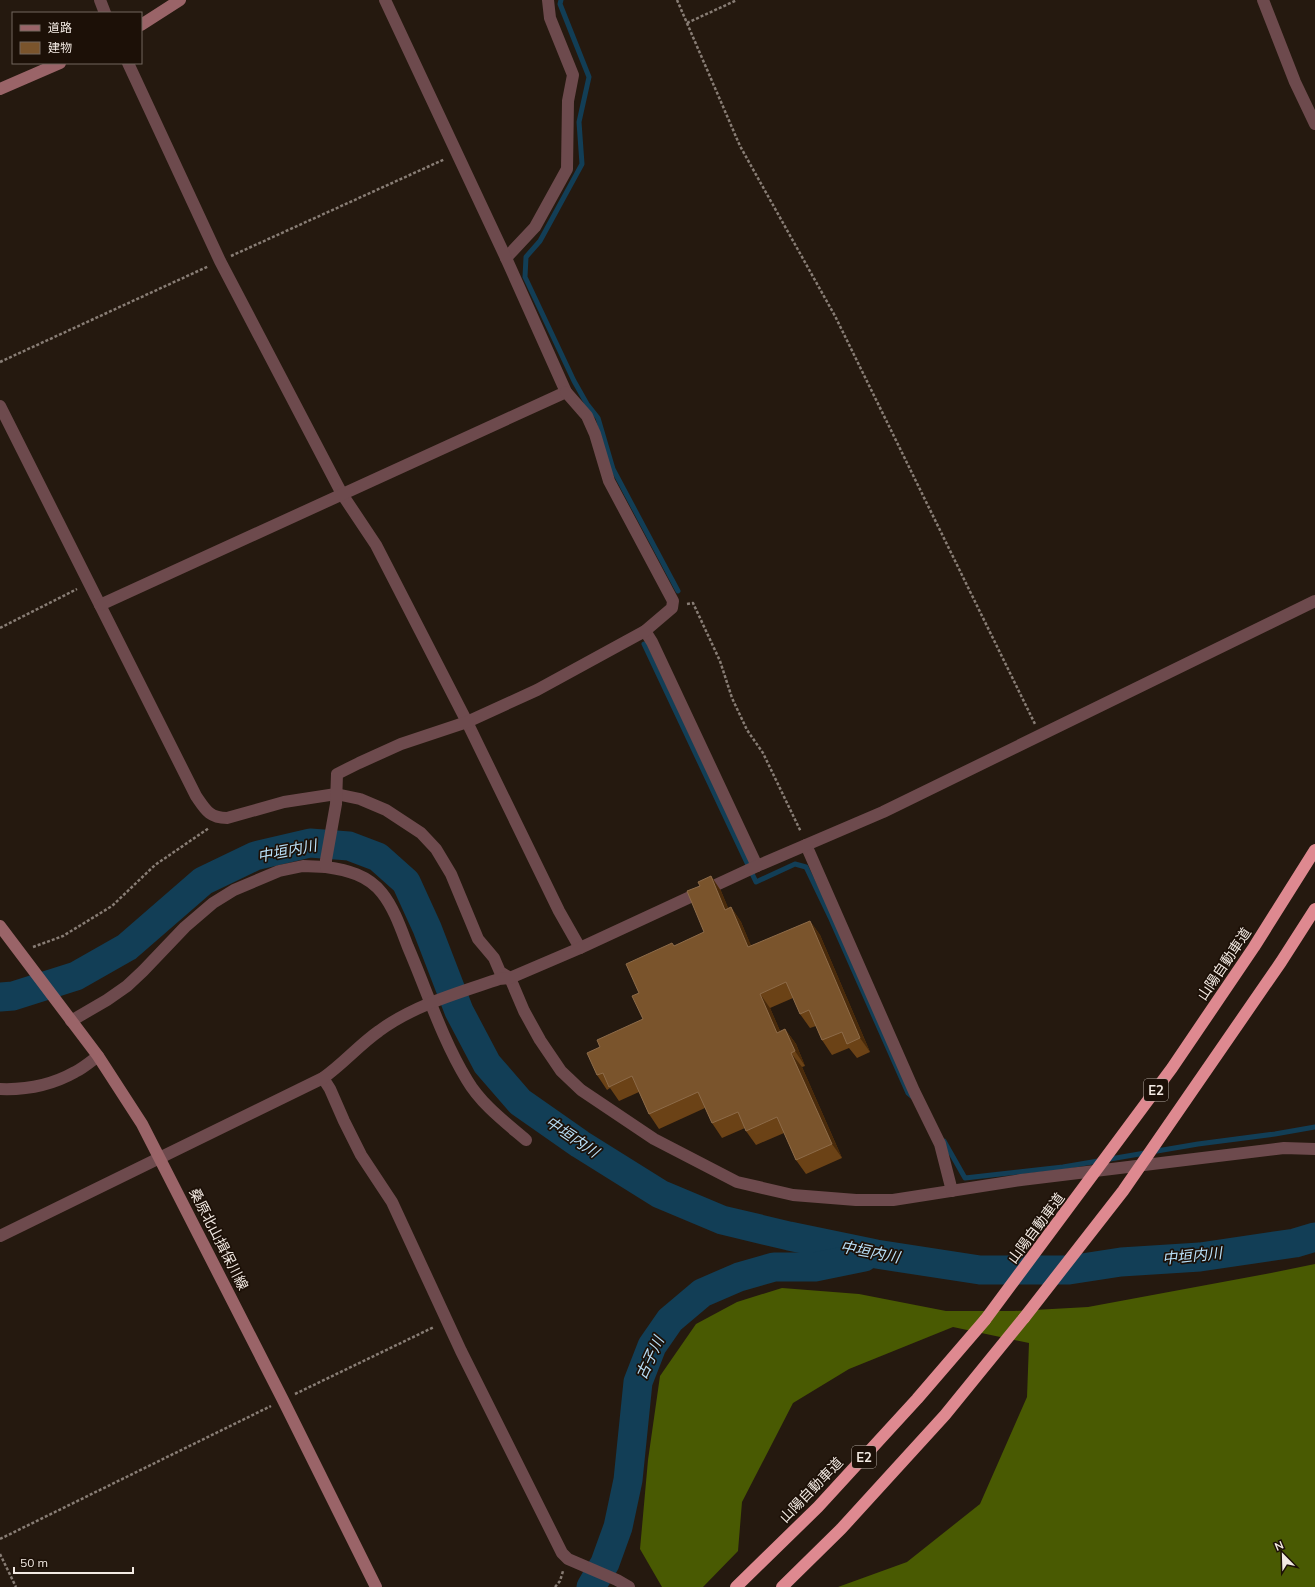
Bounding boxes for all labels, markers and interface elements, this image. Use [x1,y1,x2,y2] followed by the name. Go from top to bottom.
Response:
[12,12,142,64] legend
[48,20,72,35] text: 道路
[48,40,72,55] text: 建物
[256,835,320,866] water label: 中垣内川
[1193,924,1255,1004] street label: 山陽自動車道
[1144,1079,1168,1101] road number: E2
[542,1112,604,1162] water label: 中垣内川
[186,1185,252,1293] street label: 桑原北山揖保川線
[1004,1189,1068,1267] street label: 山陽自動車道
[839,1236,903,1267] water label: 中垣内川
[1161,1243,1225,1268] water label: 中垣内川
[631,1332,669,1382] water label: 古子川
[852,1446,876,1468] road number: E2
[775,1454,847,1526] street label: 山陽自動車道
[1263,1535,1303,1575] north arrow
[1273,1538,1286,1554] text: N
[14,1549,133,1575] scale bar
[20,1555,48,1570] text: 50 m

